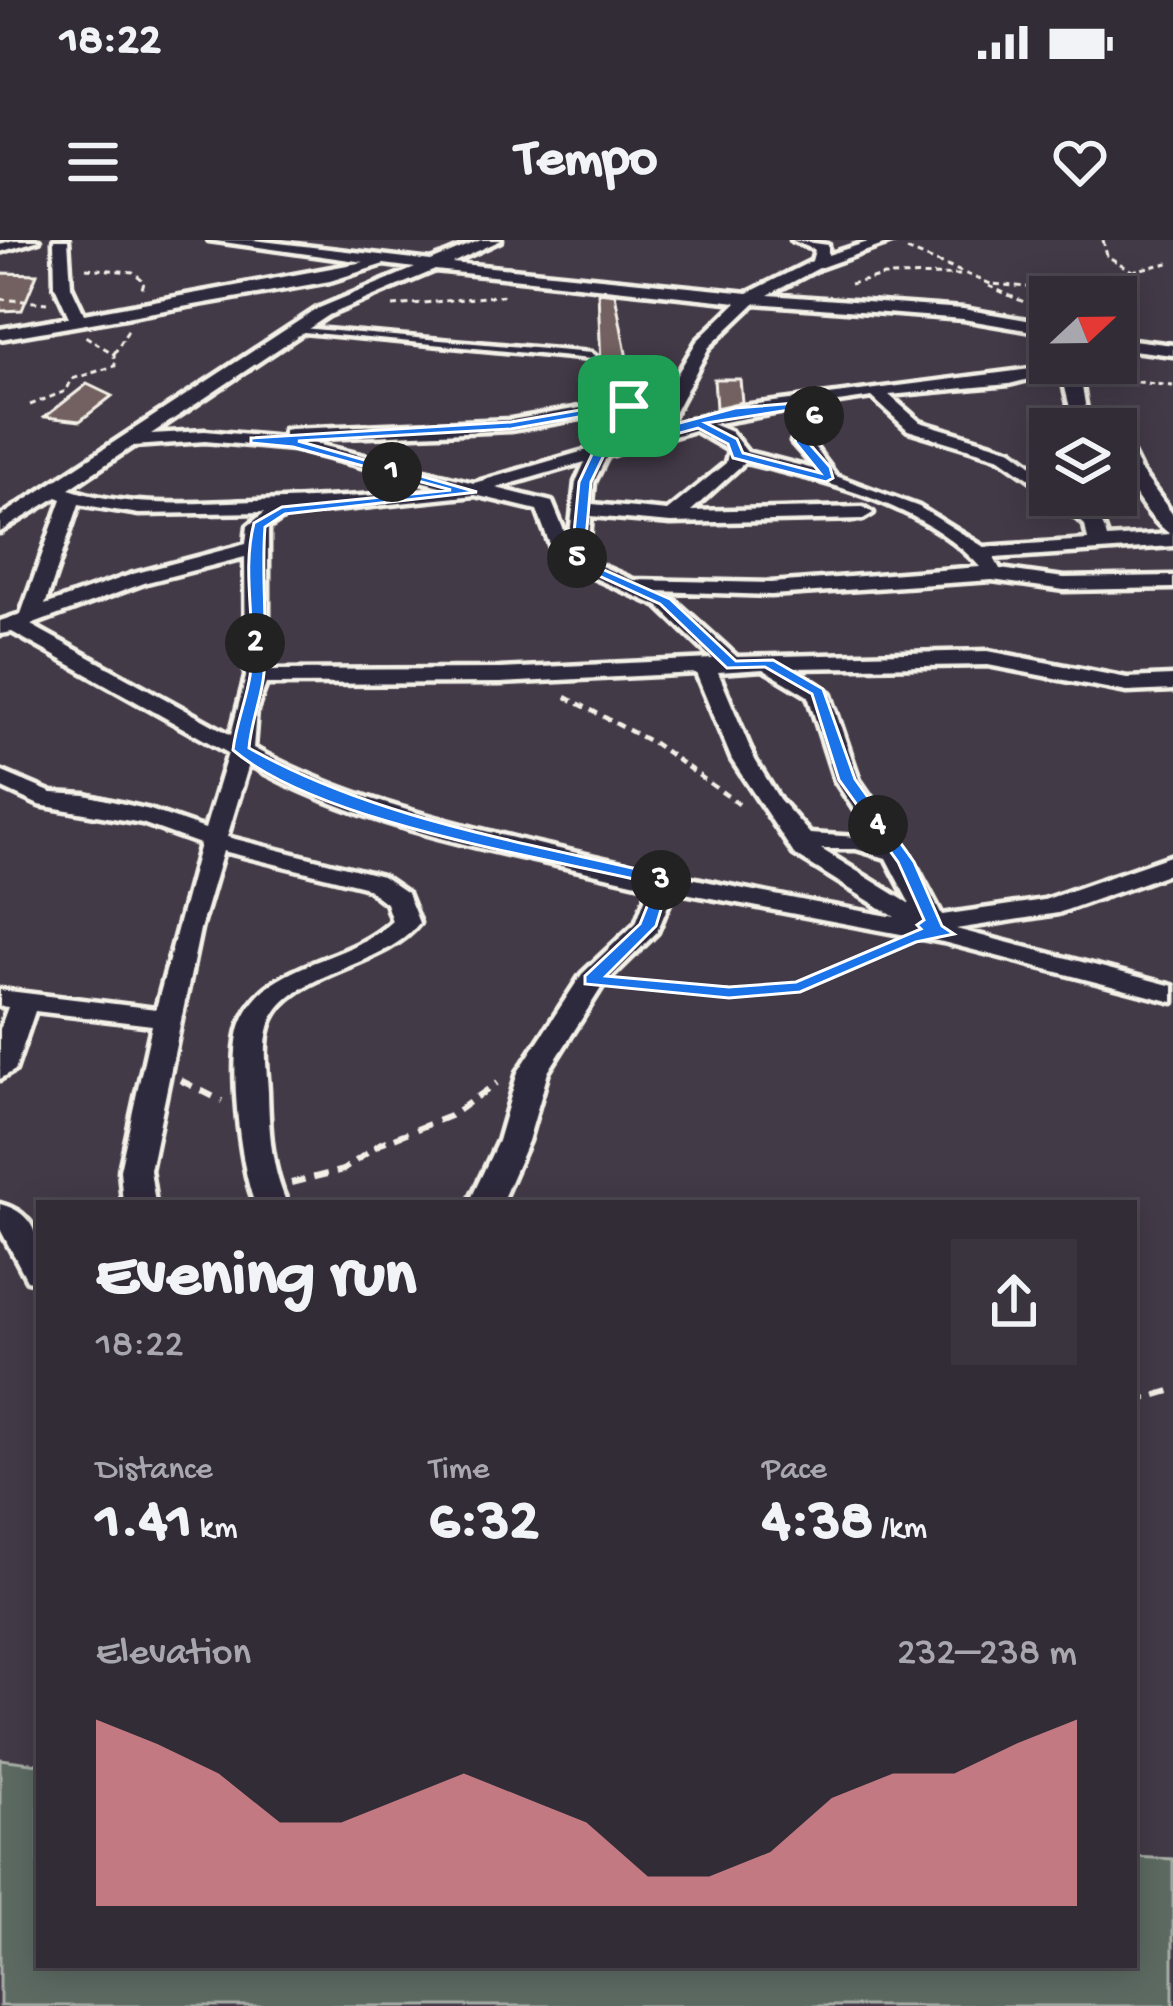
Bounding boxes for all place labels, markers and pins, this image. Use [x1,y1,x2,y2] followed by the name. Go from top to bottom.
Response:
[578,355,680,457] pin
[784,386,844,446] pin: 6
[362,442,422,502] pin: 1
[547,528,607,588] pin: 5
[225,613,285,673] pin: 2
[848,795,908,855] pin: 4
[631,850,691,910] pin: 3

